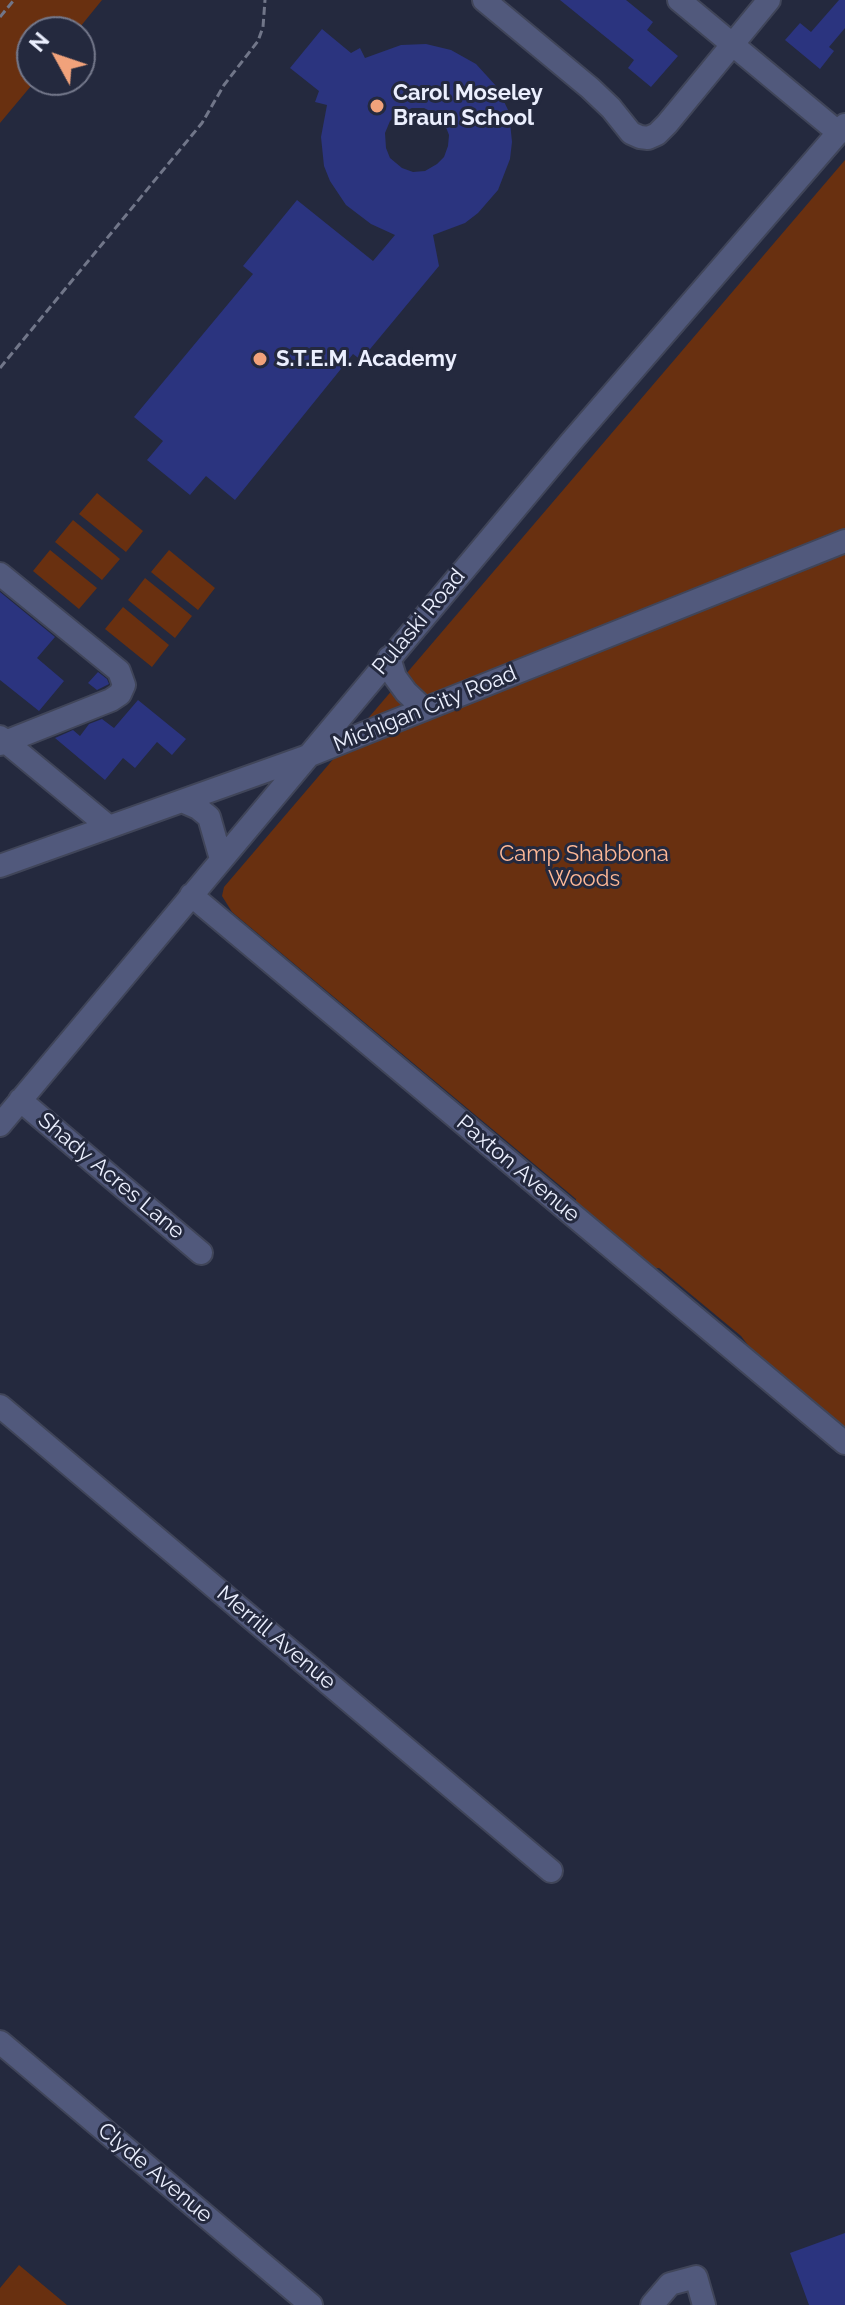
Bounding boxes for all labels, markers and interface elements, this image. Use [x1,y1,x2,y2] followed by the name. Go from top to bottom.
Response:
[16,16,96,96] north arrow
[24,27,54,57] text: N
[393,80,543,132] place label: Carol Moseley Braun School
[368,97,386,115] marker: Carol Moseley Braun School
[276,346,457,372] place label: S.T.E.M. Academy
[251,350,269,368] marker: S.T.E.M. Academy
[367,564,471,680] street label: Pulaski Road
[329,660,521,758] street label: Michigan City Road
[499,841,669,892] park label: Camp Shabbona Woods
[32,1107,190,1245] street label: Shady Acres Lane
[451,1110,585,1228] street label: Paxton Avenue
[211,1581,341,1695] street label: Merrill Avenue
[92,2117,218,2229] street label: Clyde Avenue

